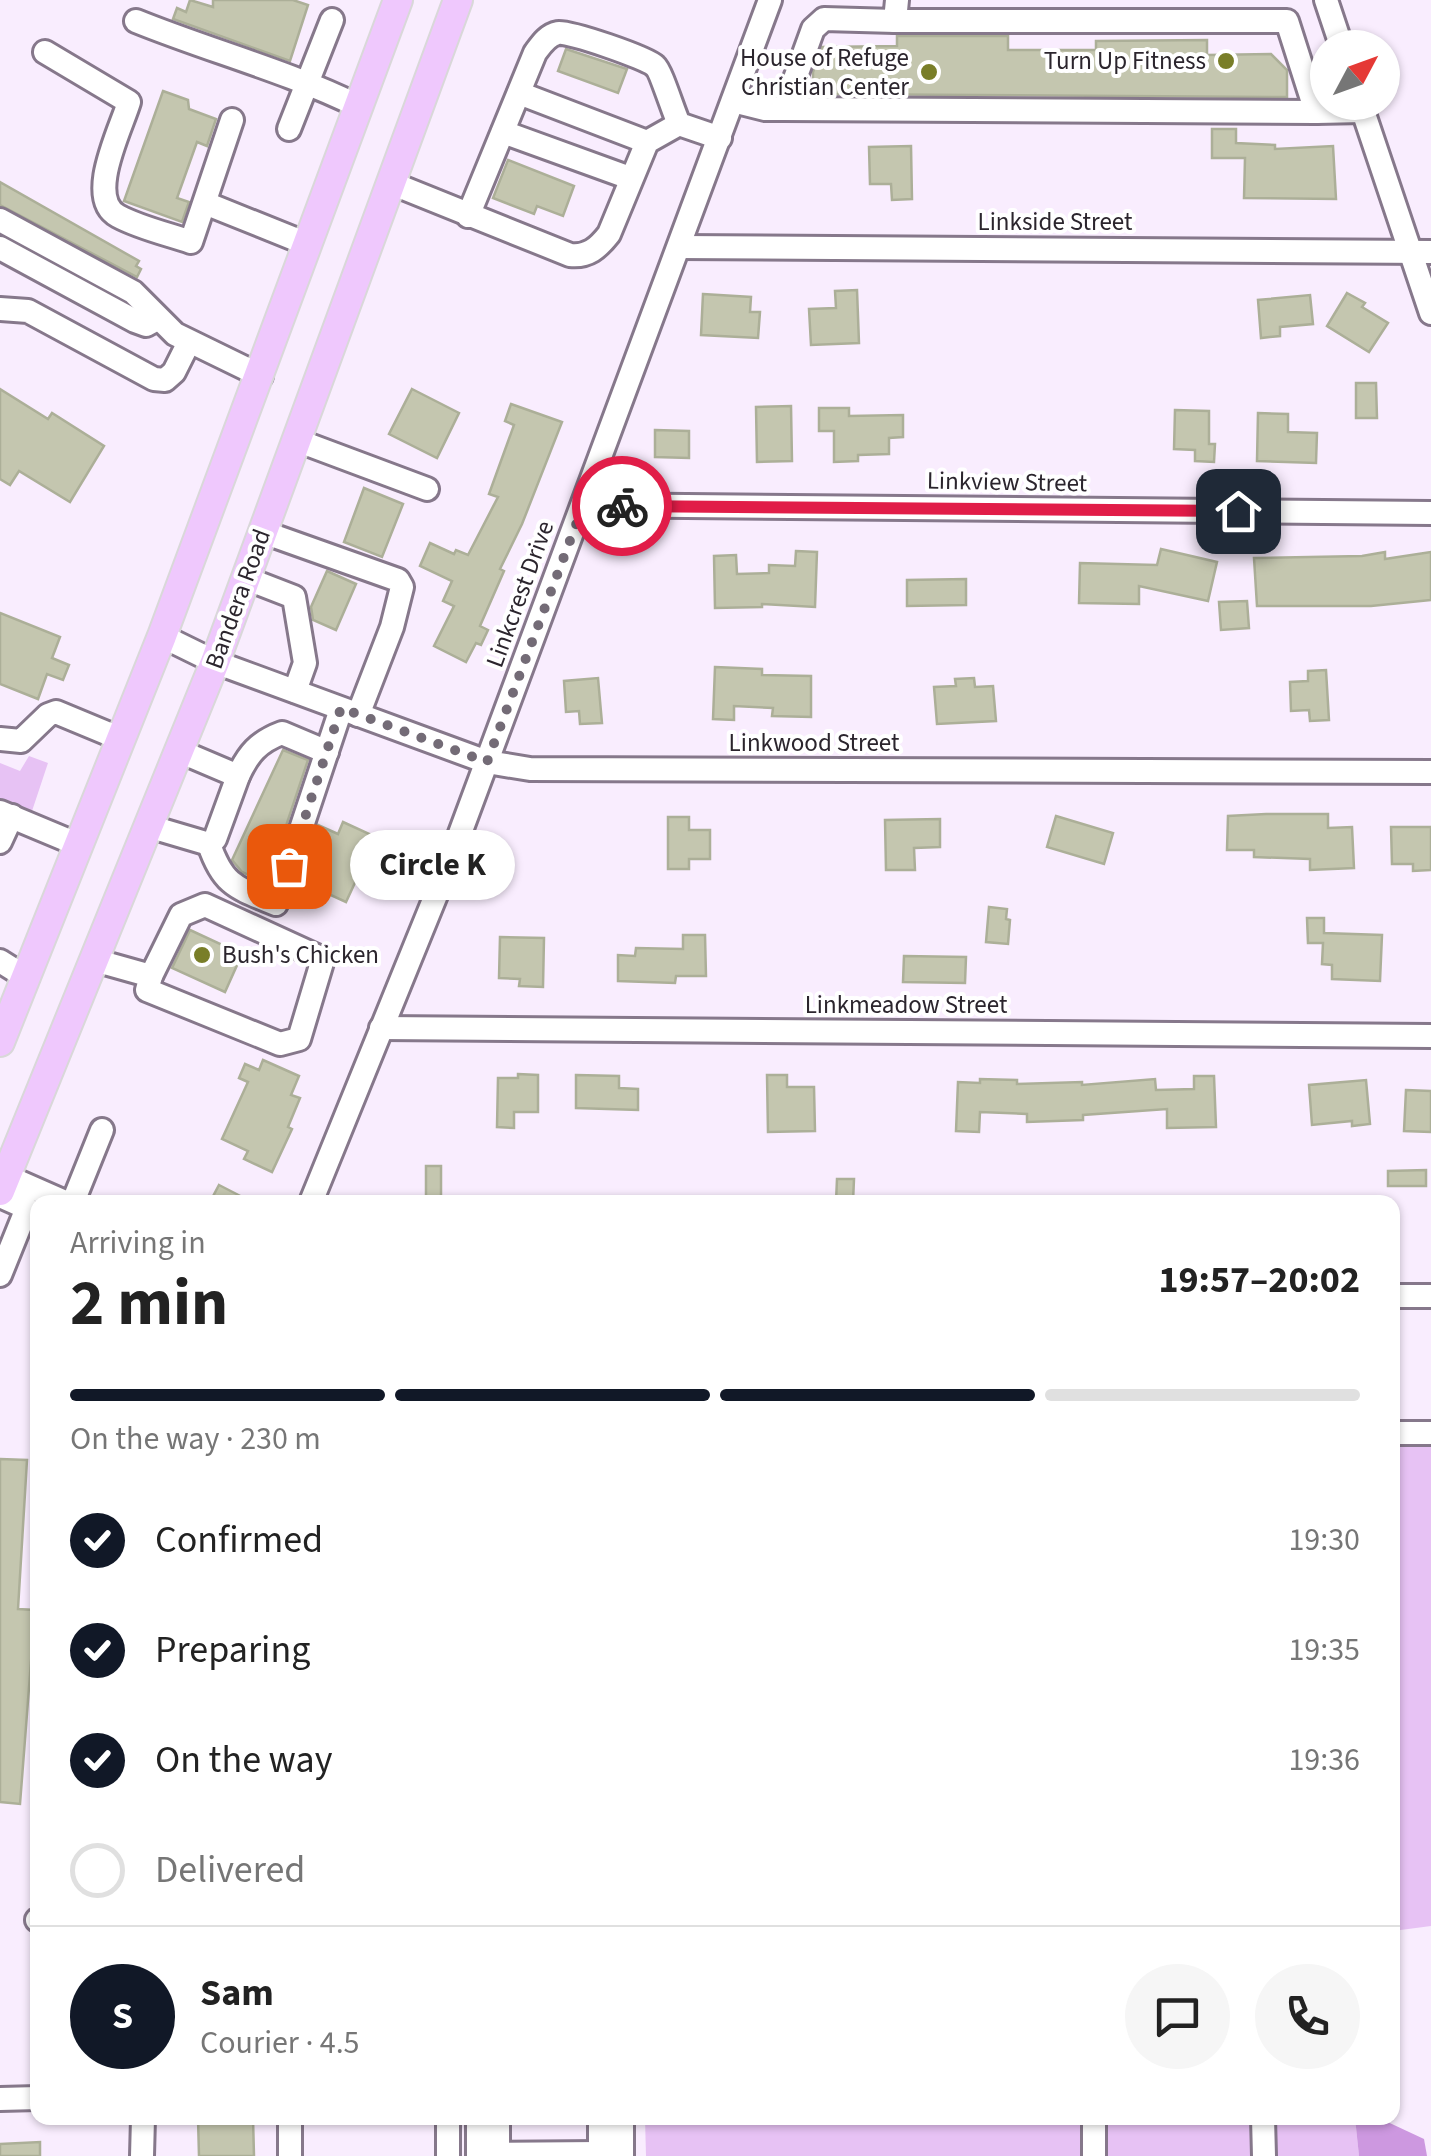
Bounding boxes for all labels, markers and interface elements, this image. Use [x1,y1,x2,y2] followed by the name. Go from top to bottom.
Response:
[1310,30,1400,120] north arrow
[1310,30,1400,120] map controls
[740,40,909,105] place label: House of Refuge Christian Center
[1044,43,1206,79] place label: Turn Up Fitness
[1215,50,1237,72] marker: Turn Up Fitness
[918,61,940,83] marker: House of Refuge Christian Center
[978,204,1133,240] street label: Linkside Street
[572,456,672,556] courier
[927,463,1088,501] street label: Linkview Street
[1196,469,1281,554] pin
[595,479,650,534] icon: bike
[1211,484,1266,539] icon: home
[477,516,563,672] street label: Linkcrest Drive
[196,524,280,674] street label: Bandera Road
[729,725,900,761] street label: Linkwood Street
[247,824,332,909] pin
[349,831,514,901] callout: Circle K
[262,839,317,894] icon: bag
[379,842,486,888] text: Circle K
[222,937,379,973] place label: Bush's Chicken
[191,944,213,966] marker: Bush's Chicken
[805,987,1008,1023] street label: Linkmeadow Street
[70,1220,206,1266] text: Arriving in
[1158,1253,1360,1307] text: 19:57–20:02
[70,1257,228,1350] text: 2 min
[70,1416,321,1462] text: On the way · 230 m
[70,1513,125,1568] icon: check
[155,1513,323,1567] text: Confirmed
[1288,1517,1360,1563] text: 19:30
[70,1623,125,1678] icon: check
[155,1623,310,1677] text: Preparing
[1288,1627,1360,1673] text: 19:35
[70,1733,125,1788] icon: check
[155,1733,332,1787] text: On the way
[1288,1737,1360,1783] text: 19:36
[155,1843,305,1897] text: Delivered
[1125,1964,1230,2069] button: chat
[1255,1964,1360,2069] button: phone
[200,1966,274,2020] text: Sam
[112,1989,133,2043] text: S
[200,2020,360,2066] text: Courier · 4.5

